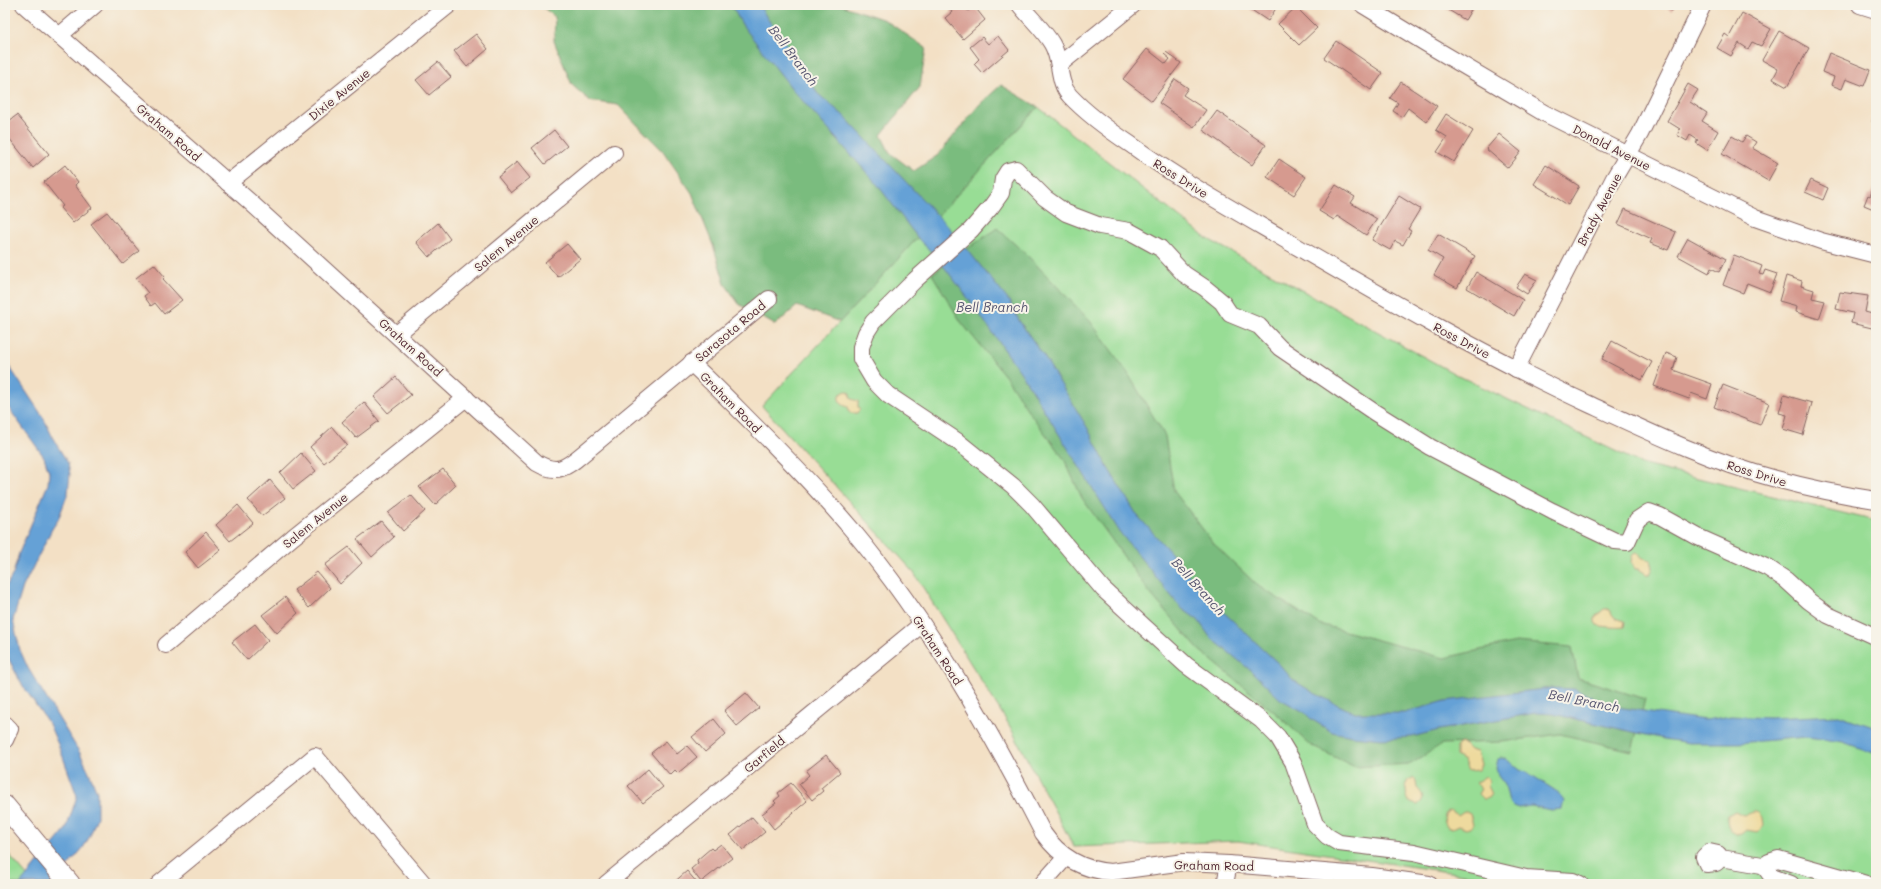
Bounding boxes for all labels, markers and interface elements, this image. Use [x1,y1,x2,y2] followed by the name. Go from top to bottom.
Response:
[766,21,822,89] water label: Bell Branch
[305,64,373,124] street label: Dixie Avenue
[134,100,205,165] street label: Graham Road
[1570,120,1654,174] street label: Donald Avenue
[1150,155,1212,201] street label: Ross Drive
[1573,170,1625,248] street label: Brady Avenue
[470,211,542,275] street label: Salem Avenue
[691,297,769,365] street label: Sarasota Road
[956,298,1028,315] water label: Bell Branch
[376,314,446,380] street label: Graham Road
[1431,318,1493,362] street label: Ross Drive
[697,368,765,436] street label: Graham Road
[1725,456,1789,490] street label: Ross Drive
[279,489,351,551] street label: Salem Avenue
[1169,554,1229,618] water label: Bell Branch
[910,612,967,688] street label: Graham Road
[1547,685,1621,715] water label: Bell Branch
[740,732,788,776] street label: Garfield
[1174,856,1254,874] street label: Graham Road

